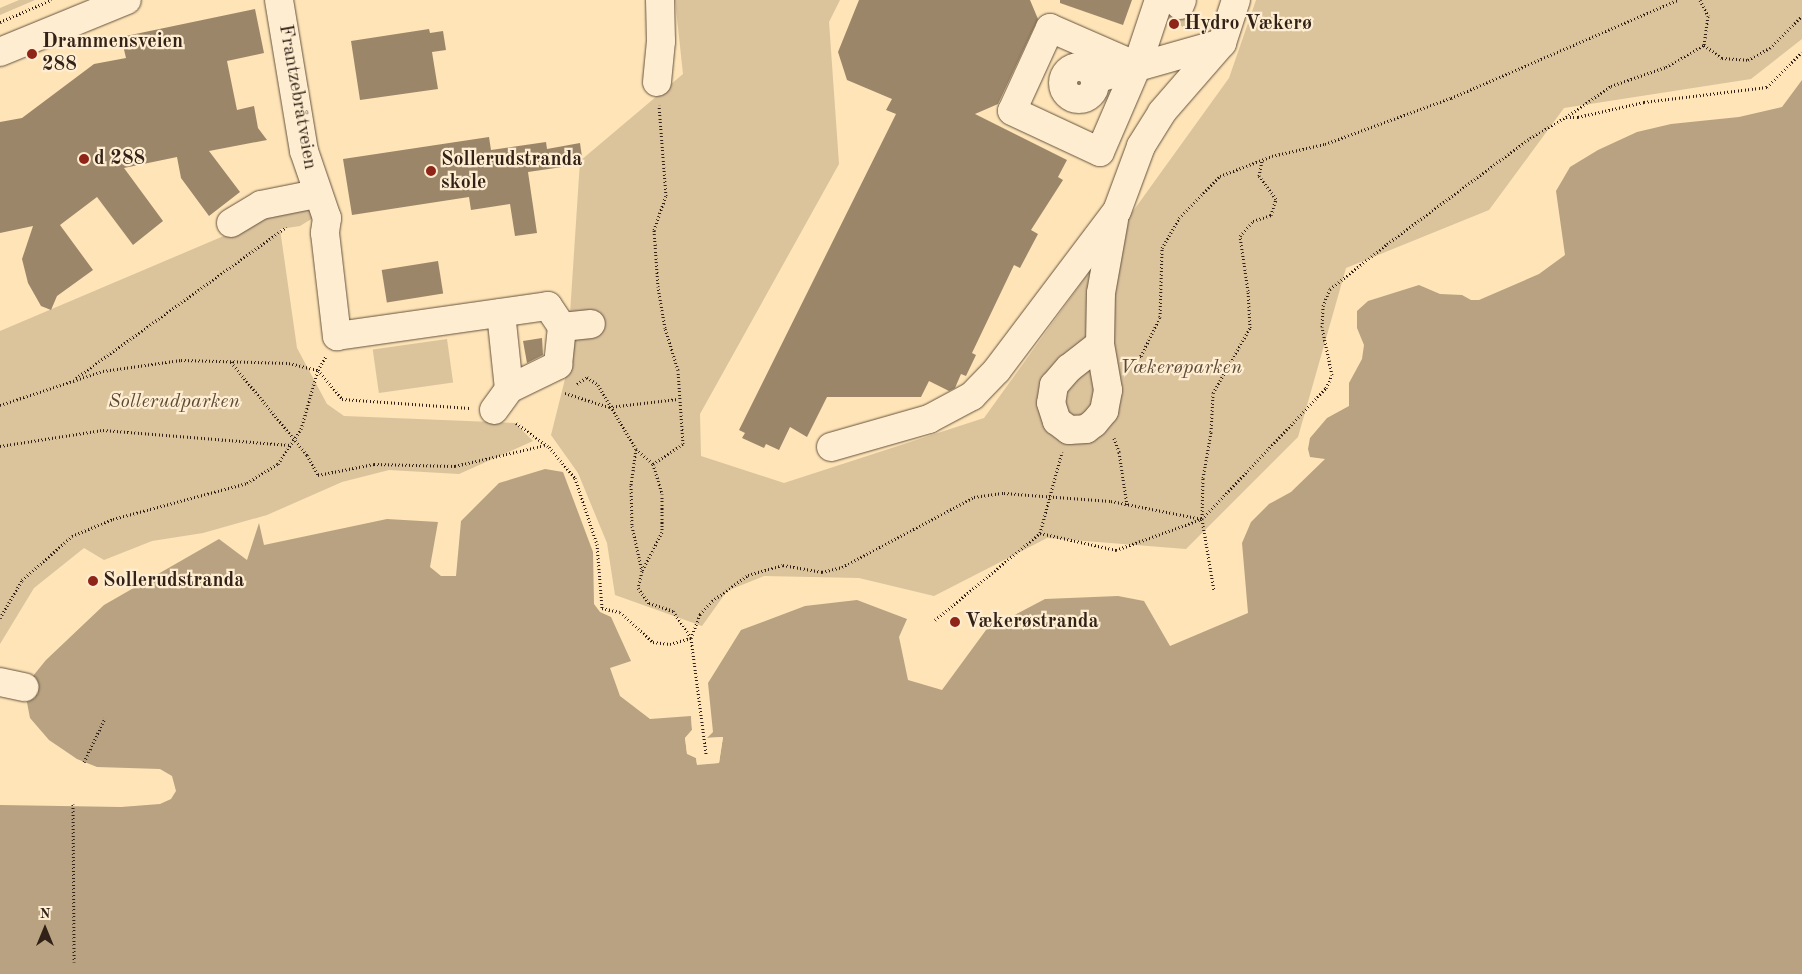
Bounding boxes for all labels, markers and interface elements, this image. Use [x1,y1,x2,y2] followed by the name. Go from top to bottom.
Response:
[1184,12,1312,36] place label: Hydro Vækerø
[1168,18,1180,30] marker: Hydro Vækerø
[272,23,322,171] street label: Frantzebråtveien
[42,30,183,77] place label: Drammensveien 288
[26,48,38,60] marker: Drammensveien 288
[94,147,145,171] place label: d 288
[441,148,582,195] place label: Sollerudstranda skole
[78,153,90,165] marker: d 288
[425,165,437,177] marker: Sollerudstranda skole
[1120,356,1242,380] park label: Vækerøparken
[108,390,240,414] park label: Sollerudparken
[103,569,244,593] place label: Sollerudstranda
[87,575,99,587] marker: Sollerudstranda
[965,610,1099,634] place label: Vækerøstranda
[949,616,961,628] marker: Vækerøstranda
[20,904,70,954] north arrow
[40,907,50,921] text: N

